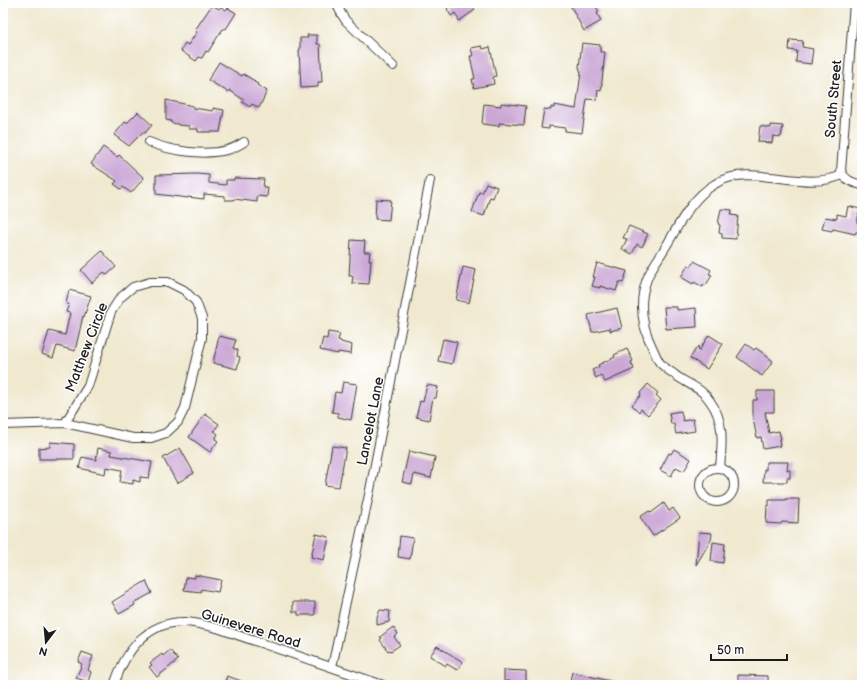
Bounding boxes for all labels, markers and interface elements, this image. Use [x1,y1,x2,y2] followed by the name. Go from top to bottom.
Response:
[822,59,845,139] street label: South Street
[62,300,111,394] street label: Matthew Circle
[354,375,387,467] street label: Lancelot Lane
[199,605,303,652] street label: Guinevere Road
[26,622,66,662] north arrow
[711,636,787,662] scale bar
[717,643,744,658] text: 50 m
[38,644,49,659] text: N

